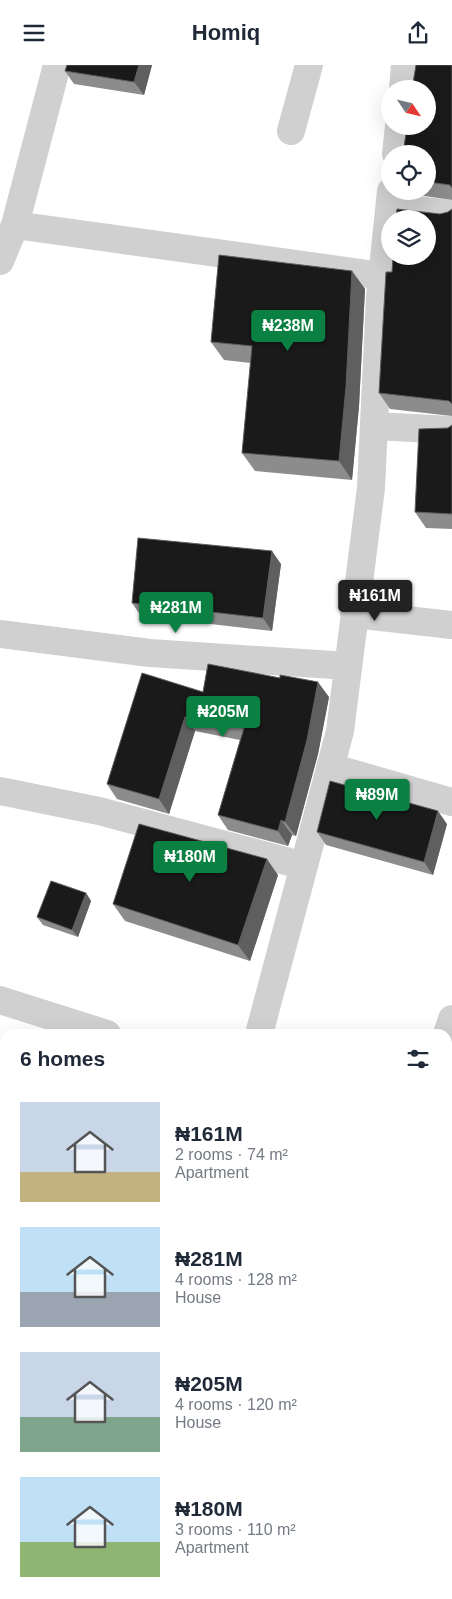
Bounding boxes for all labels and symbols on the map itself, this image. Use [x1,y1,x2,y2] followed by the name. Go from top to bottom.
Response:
[381,80,436,135] north arrow
[253,309,323,352] pin: ₦238M
[340,579,410,622] pin: ₦161M
[141,591,211,634] pin: ₦281M
[188,695,258,738] pin: ₦205M
[347,779,407,821] pin: ₦89M
[155,841,225,883] pin: ₦180M

